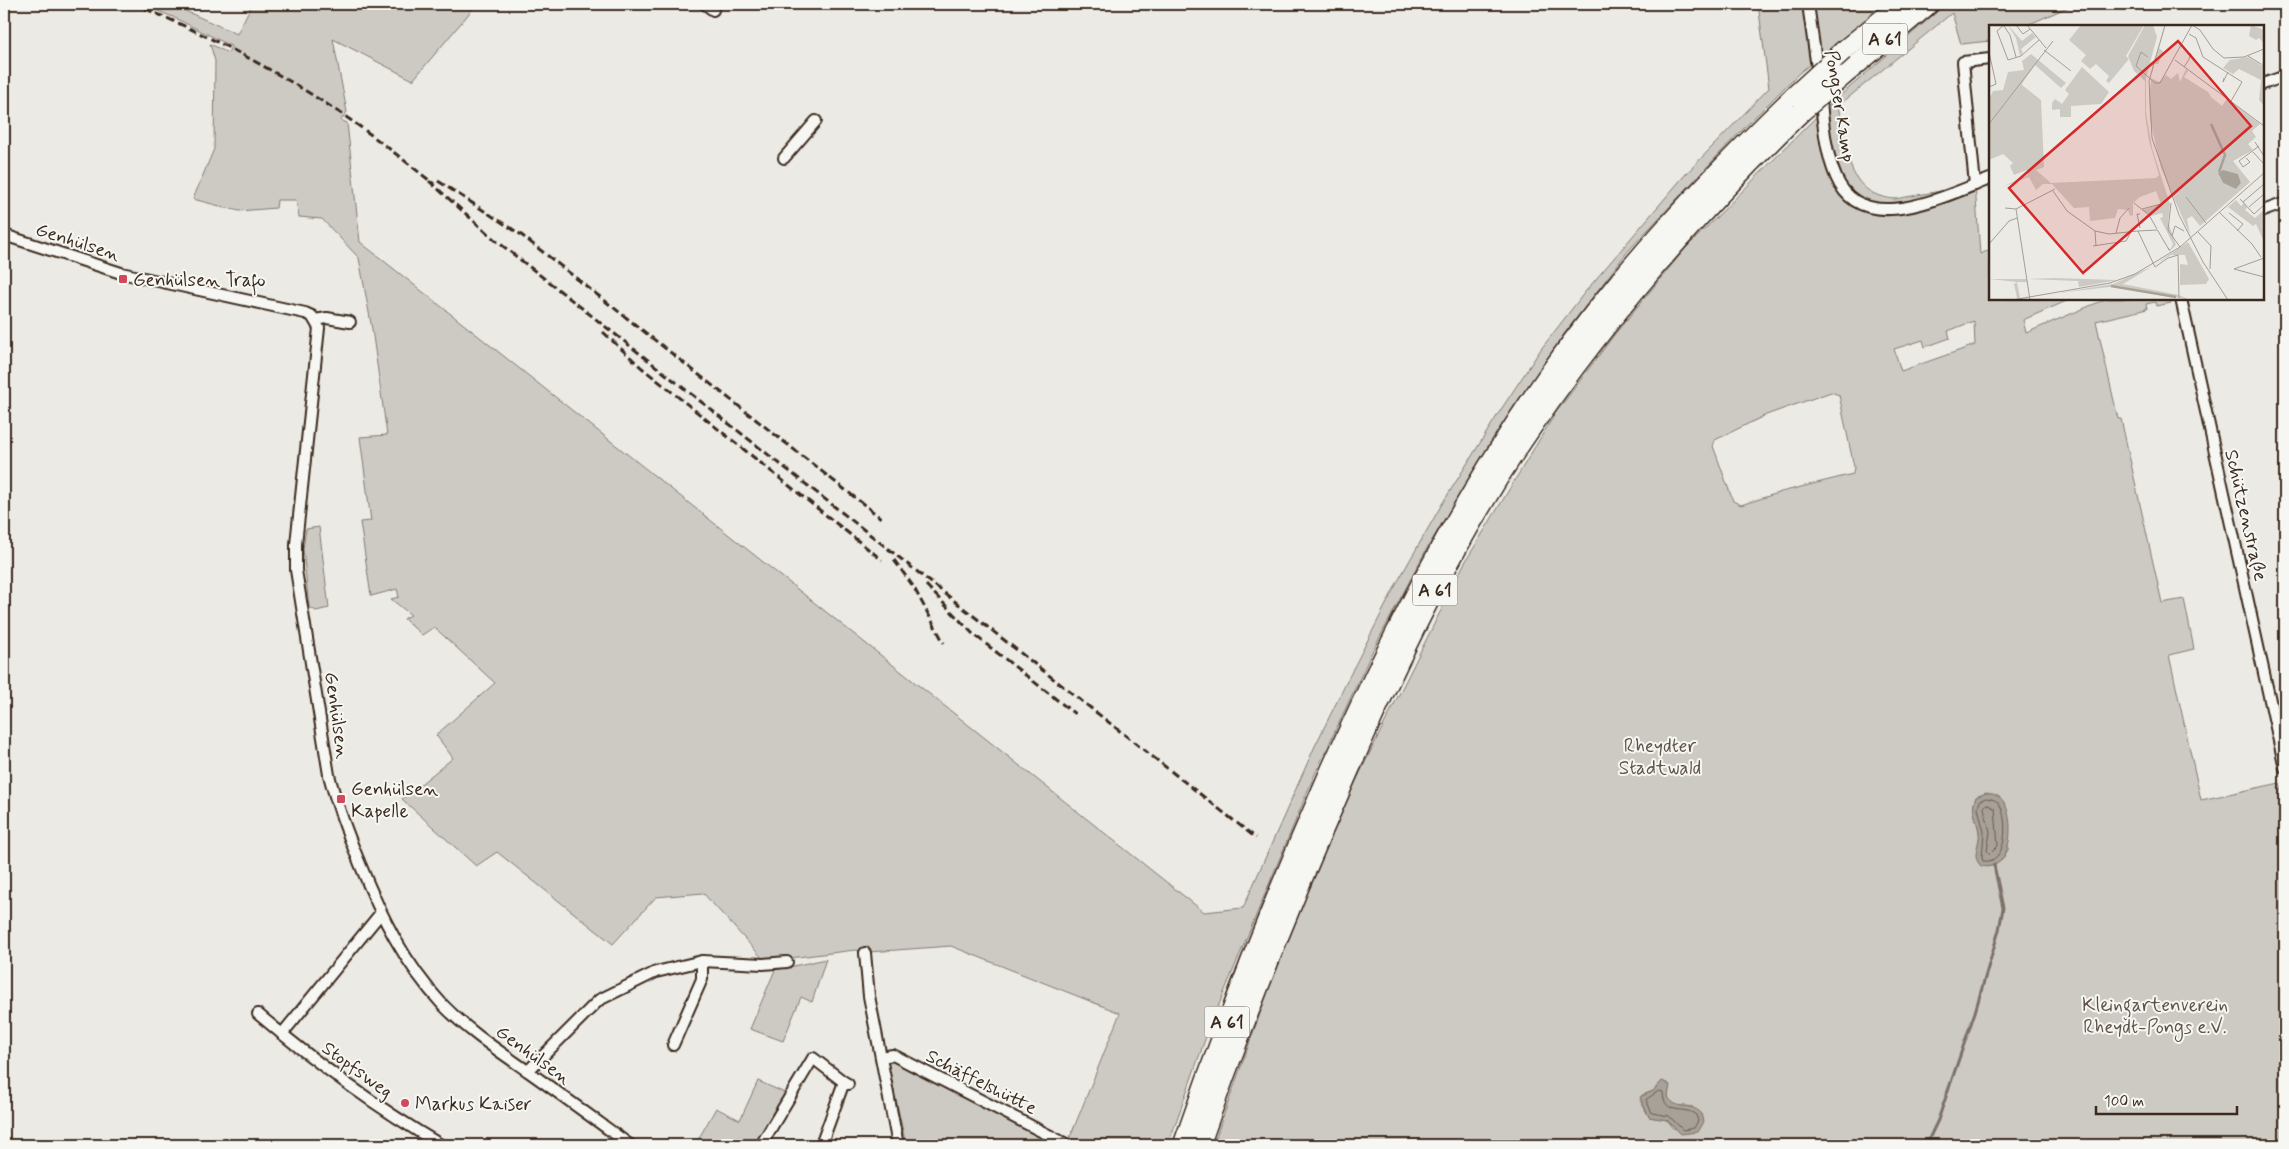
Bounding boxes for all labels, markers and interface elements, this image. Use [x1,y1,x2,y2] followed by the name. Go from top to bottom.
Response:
[1862,23,1908,54] road number: A 61
[1989,25,2264,300] inset map
[1816,49,1861,164] street label: Pongser Kamp
[32,217,123,268] street label: Genhülsen
[133,268,266,296] place label: Genhülsen Trafo
[117,273,129,285] marker: Genhülsen Trafo
[2218,447,2273,583] street label: Schützenstraße
[1412,574,1458,606] road number: A 61
[318,670,355,760] street label: Genhülsen
[1619,734,1701,781] park label: Rheydter Stadtwald
[351,777,438,824] place label: Genhülsen Kapelle
[335,793,347,805] marker: Genhülsen Kapelle
[2082,993,2228,1042] park label: Kleingartenverein Rheydt-Pongs e.V.
[1204,1006,1250,1038] road number: A 61
[490,1019,576,1091] street label: Genhülsen
[316,1036,398,1105] street label: Stopfsweg
[922,1044,1041,1121] street label: Schäffelshütte
[2096,1084,2238,1116] scale bar
[415,1092,532,1117] place label: Markus Kaiser
[2104,1092,2144,1112] text: 100 m
[399,1097,411,1109] marker: Markus Kaiser

